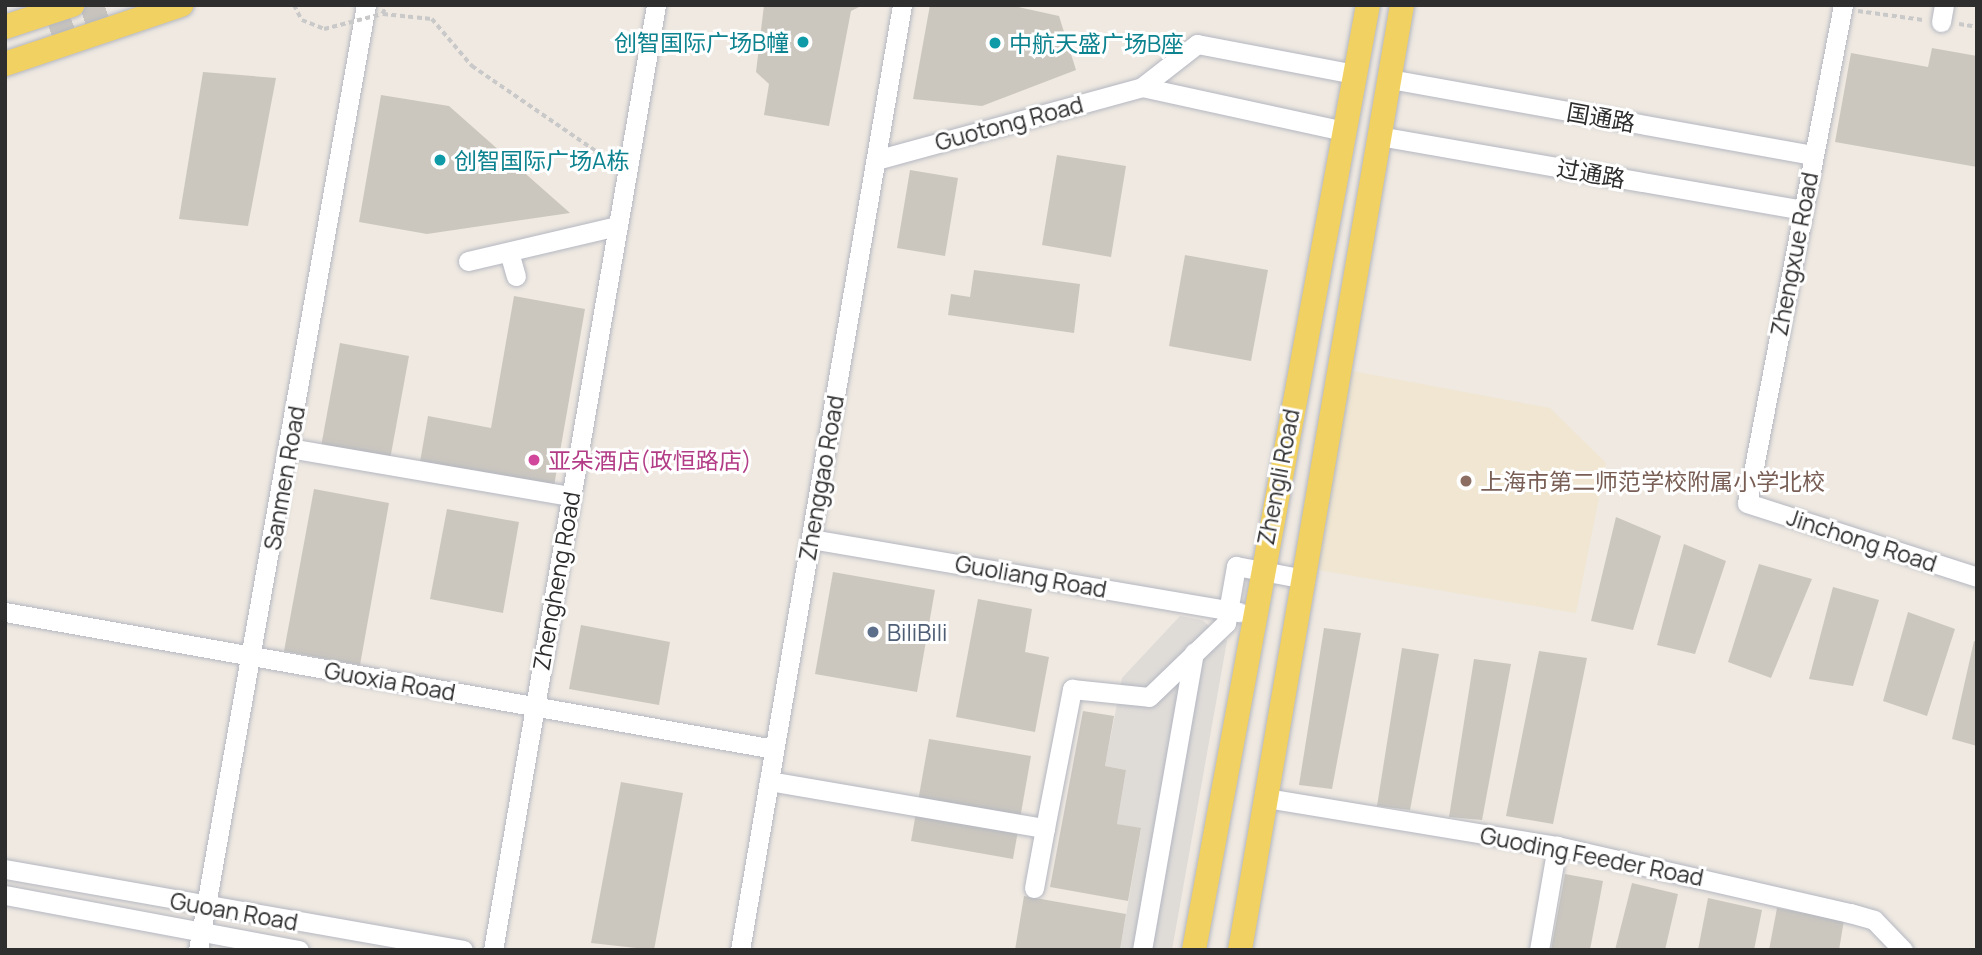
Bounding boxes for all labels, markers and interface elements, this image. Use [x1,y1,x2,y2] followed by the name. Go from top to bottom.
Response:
[614,28,789,56] place label: 创智国际广场B幢
[1009,29,1184,57] place label: 中航天盛广场B座
[795,34,811,50] marker: 创智国际广场B幢
[987,35,1003,51] marker: 中航天盛广场B座
[932,90,1086,156] street label: Guotong Road
[1565,97,1637,137] street label: 国通路
[454,146,630,174] place label: 创智国际广场A栋
[432,152,448,168] marker: 创智国际广场A栋
[1555,153,1627,193] street label: 过通路
[1765,170,1823,338] street label: Zhengxue Road
[793,393,849,563] street label: Zhenggao Road
[258,404,310,552] street label: Sanmen Road
[1251,407,1305,547] street label: Zhengli Road
[548,446,752,474] place label: 亚朵酒店(政恒路店)
[526,452,542,468] marker: 亚朵酒店(政恒路店)
[1480,467,1825,495] place label: 上海市第二师范学校附属小学北校
[1458,473,1474,489] marker: 上海市第二师范学校附属小学北校
[527,489,585,673] street label: Zhengheng Road
[1784,503,1940,577] street label: Jinchong Road
[953,549,1109,603] street label: Guoliang Road
[887,618,947,646] place label: BiliBili
[865,624,881,640] marker: BiliBili
[322,656,458,706] street label: Guoxia Road
[1478,821,1706,891] street label: Guoding Feeder Road
[168,886,300,936] street label: Guoan Road

